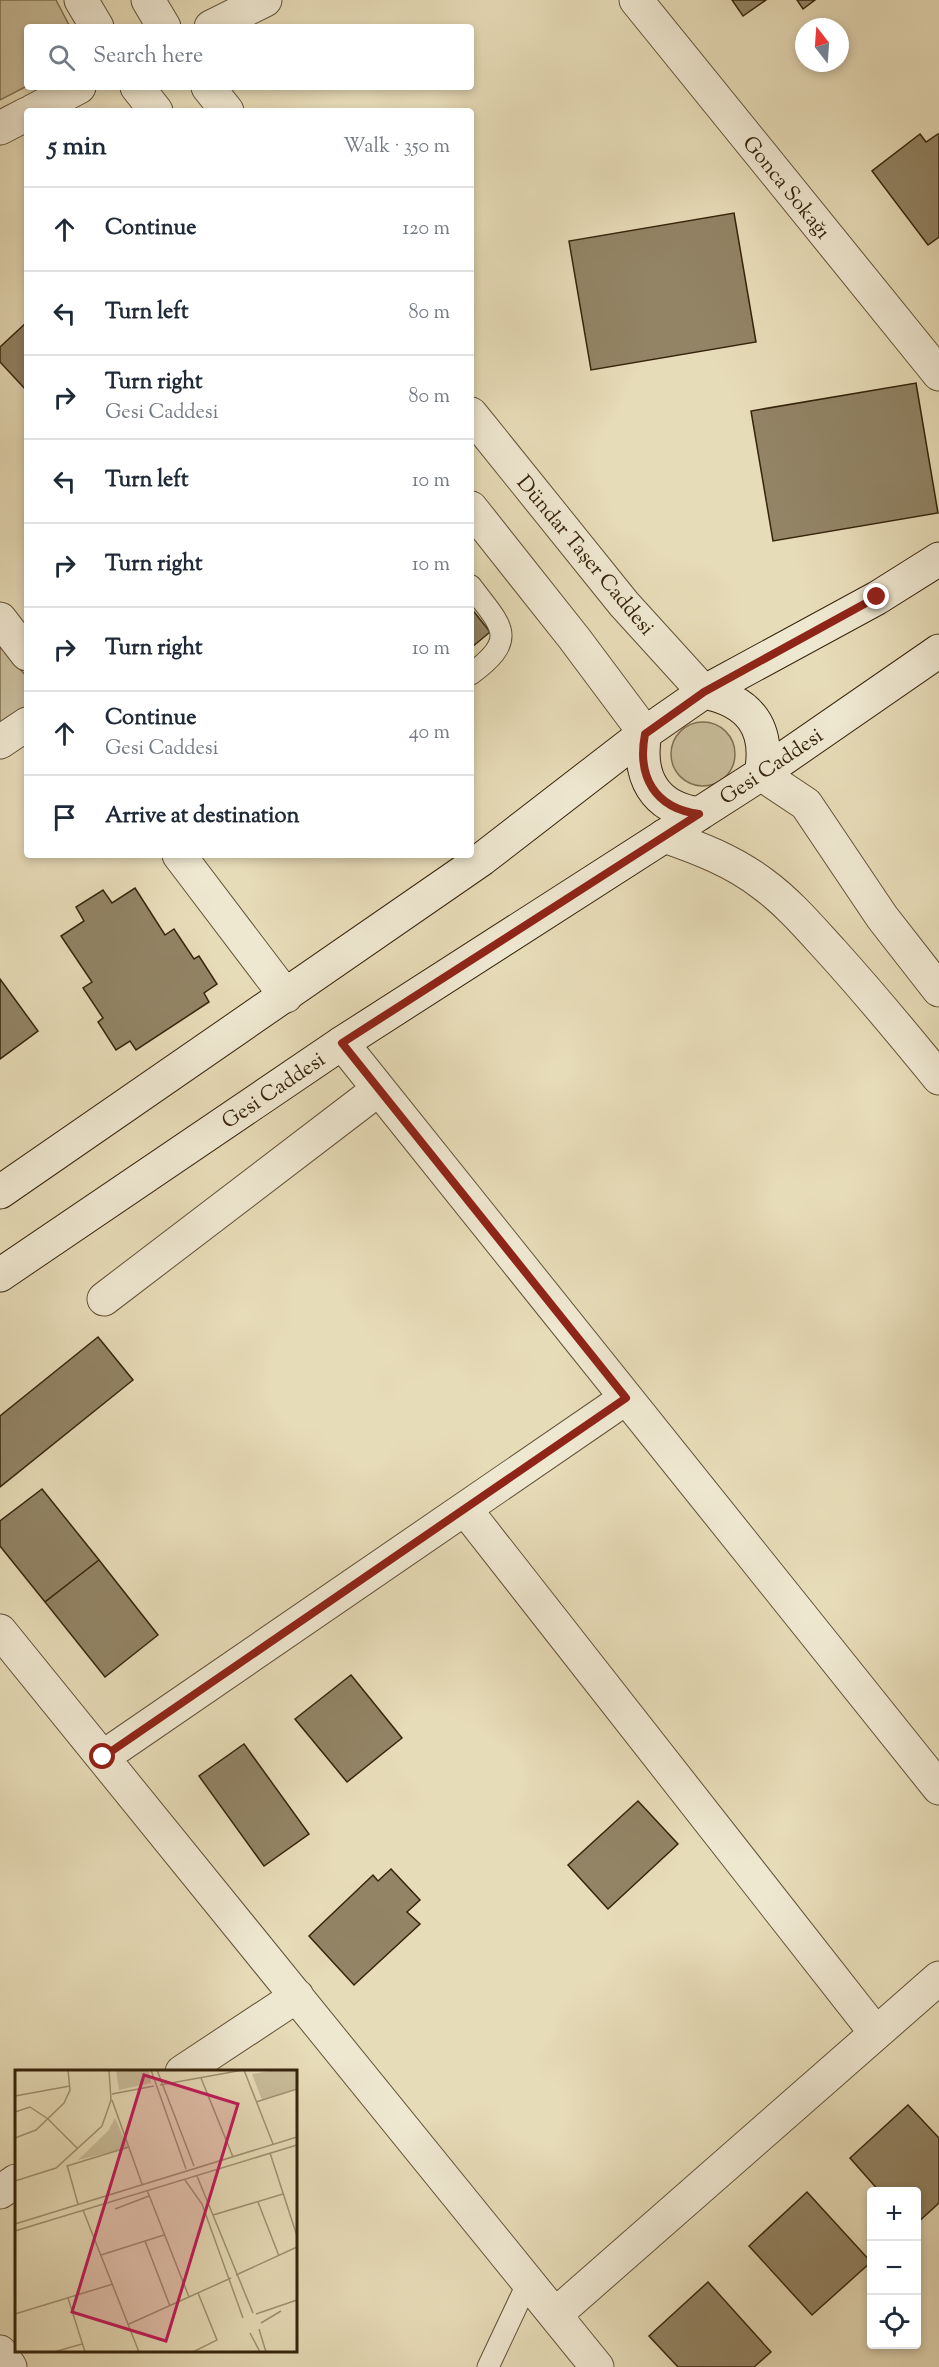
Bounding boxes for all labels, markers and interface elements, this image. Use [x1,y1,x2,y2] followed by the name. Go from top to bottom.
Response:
[795,18,849,72] north arrow
[24,24,474,90] search box
[45,41,78,74] icon: search
[93,41,203,73] text: Search here
[48,129,107,166] text: 5 min
[734,130,837,246] street label: Gonca Sokağı
[343,133,450,162] text: Walk · 350 m
[48,213,81,246] icon: ahead
[105,213,196,245] text: Continue
[402,215,450,244] text: 120 m
[48,297,81,330] icon: left
[105,297,188,329] text: Turn left
[409,299,450,328] text: 80 m
[105,367,202,399] text: Turn right
[48,381,81,414] icon: right
[409,383,450,412] text: 80 m
[105,399,218,428] text: Gesi Caddesi
[48,465,81,498] icon: left
[105,465,188,497] text: Turn left
[412,467,450,496] text: 10 m
[508,470,661,643] street label: Dündar Taşer Caddesi
[48,549,81,582] icon: right
[105,549,202,581] text: Turn right
[412,551,450,580] text: 10 m
[863,583,889,609] route end
[48,633,81,666] icon: right
[105,633,202,665] text: Turn right
[412,635,450,664] text: 10 m
[105,703,196,735] text: Continue
[48,717,81,750] icon: ahead
[409,719,450,748] text: 40 m
[714,722,830,813] street label: Gesi Caddesi
[105,735,218,764] text: Gesi Caddesi
[48,801,81,834] icon: arrive
[105,801,300,833] text: Arrive at destination
[216,1046,332,1137] street label: Gesi Caddesi
[89,1743,115,1769] route start
[15,2070,297,2352] inset map
[867,2187,921,2349] map controls
[867,2187,921,2241] button: +
[867,2241,921,2295] button: −
[867,2295,921,2349] button: locate

